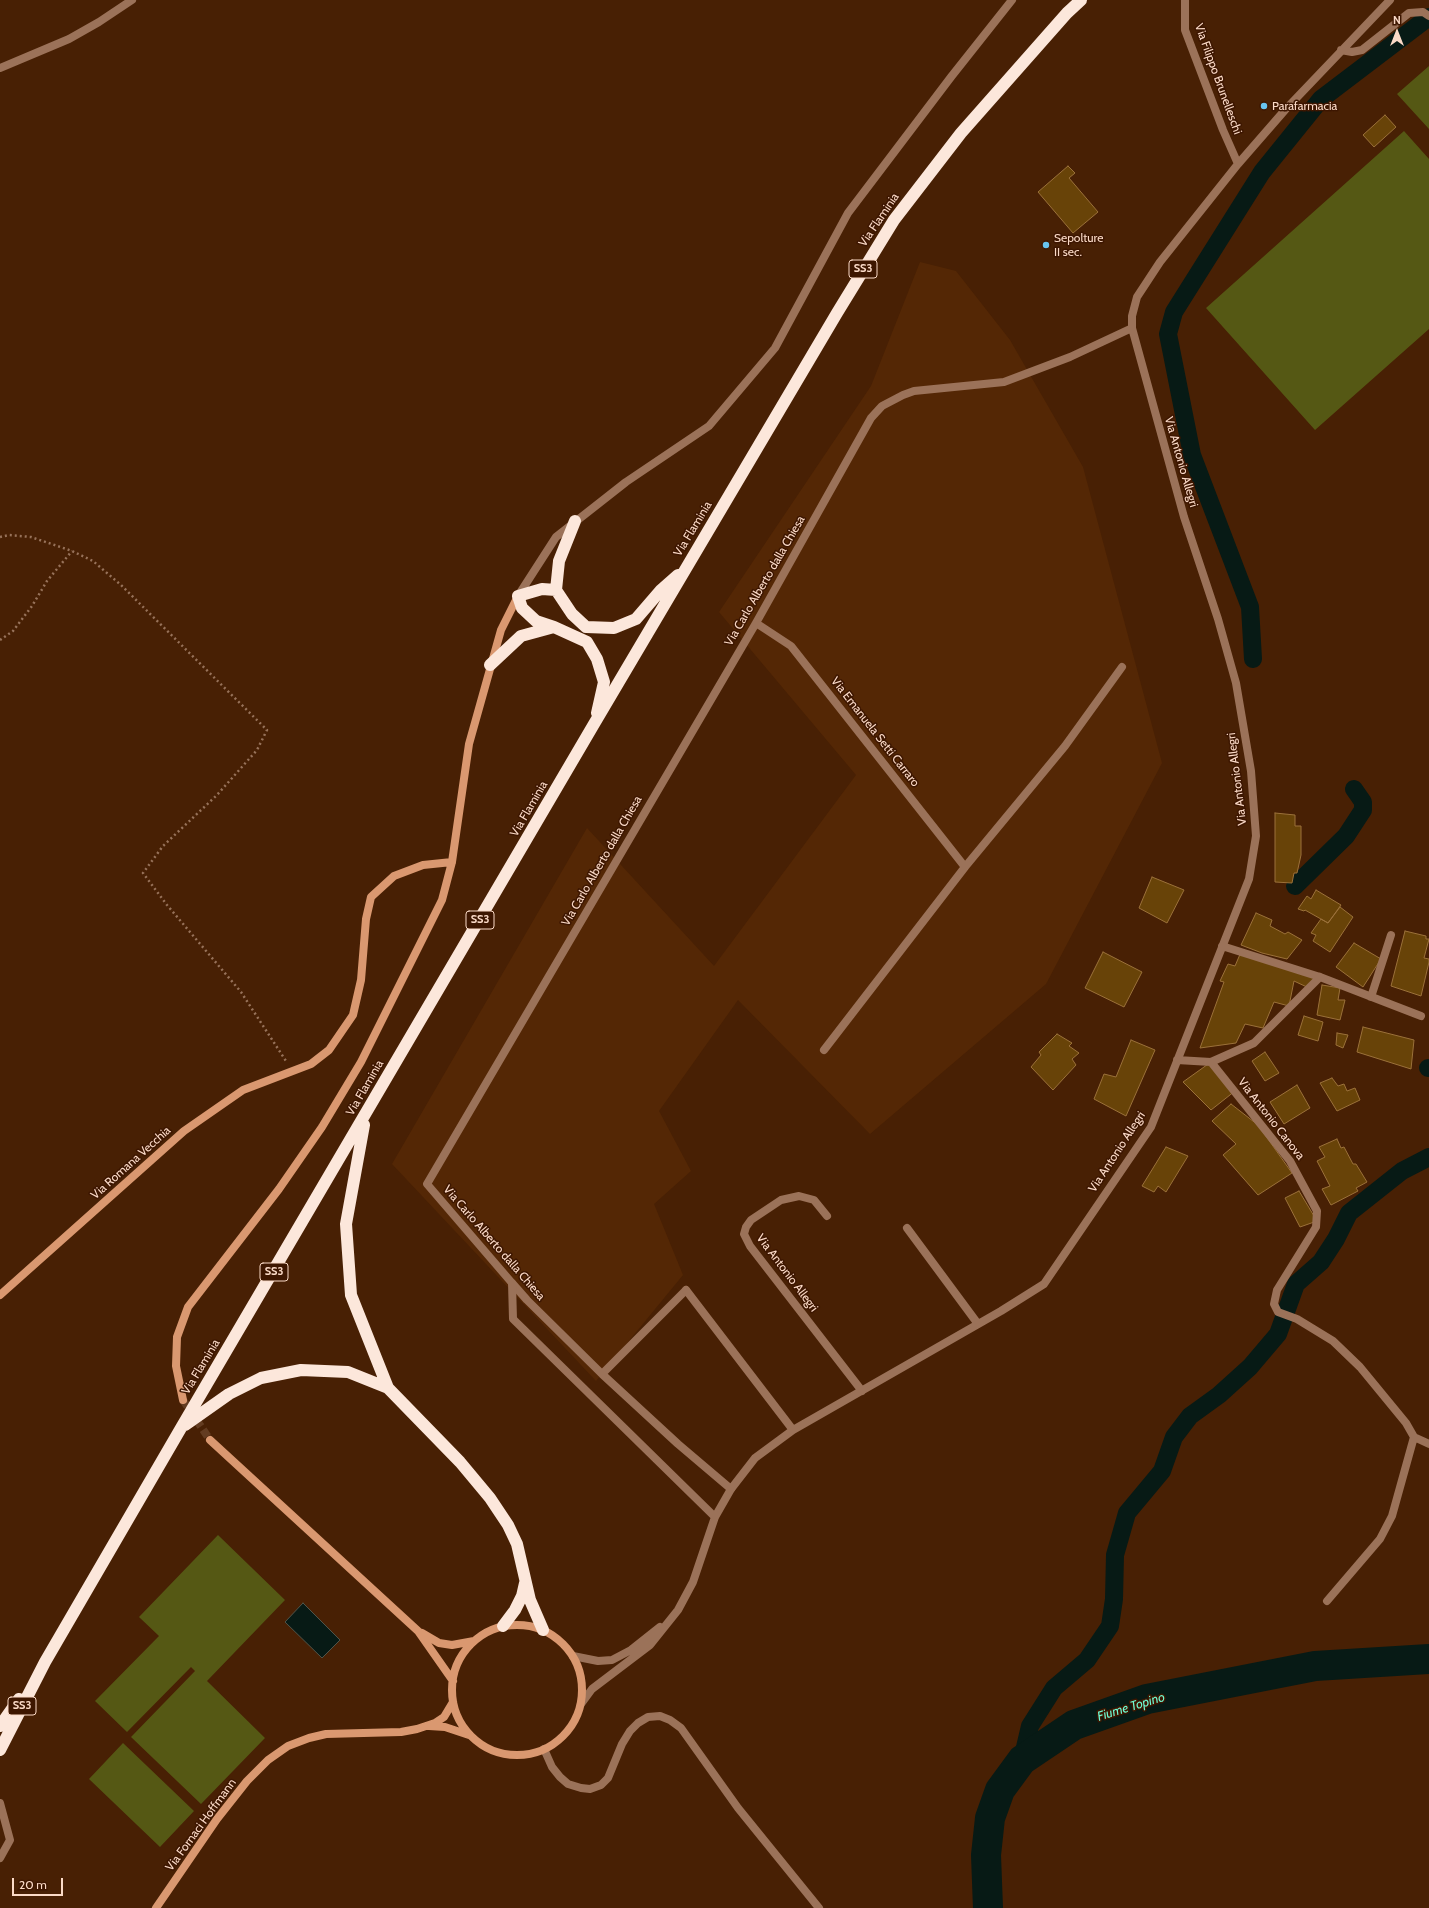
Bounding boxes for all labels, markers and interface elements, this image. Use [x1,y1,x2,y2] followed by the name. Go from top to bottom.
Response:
[1377,12,1417,52] north arrow
[1393,13,1401,27] text: N
[1191,22,1245,136] street label: Via Filippo Brunelleschi
[1272,99,1337,113] place label: Parafarmacia
[1259,101,1269,111] marker: Parafarmacia
[856,190,902,250] street label: Via Flaminia
[1054,231,1103,259] place label: Sepolture II sec.
[1041,240,1051,250] marker: Sepolture II sec.
[849,260,877,278] road number: SS3
[1161,415,1201,509] street label: Via Antonio Allegri
[671,499,715,559] street label: Via Flaminia
[722,513,808,649] street label: Via Carlo Alberto dalla Chiesa
[828,674,922,790] street label: Via Emanuela Setti Carraro
[1224,732,1250,826] street label: Via Antonio Allegri
[507,779,551,839] street label: Via Flaminia
[559,793,645,929] street label: Via Carlo Alberto dalla Chiesa
[466,911,494,929] road number: SS3
[343,1058,387,1118] street label: Via Flaminia
[1235,1075,1307,1163] street label: Via Antonio Canova
[1086,1109,1148,1195] street label: Via Antonio Allegri
[88,1123,174,1203] street label: Via Romana Vecchia
[440,1183,548,1303] street label: Via Carlo Alberto dalla Chiesa
[753,1231,821,1315] street label: Via Antonio Allegri
[260,1263,288,1281] road number: SS3
[179,1337,223,1397] street label: Via Flaminia
[1095,1689,1167,1725] water label: Fiume Topino
[8,1697,36,1715] road number: SS3
[163,1776,239,1874] street label: Via Fornaci Hoffmann
[14,1870,65,1896] scale bar
[19,1877,47,1892] text: 20 m

